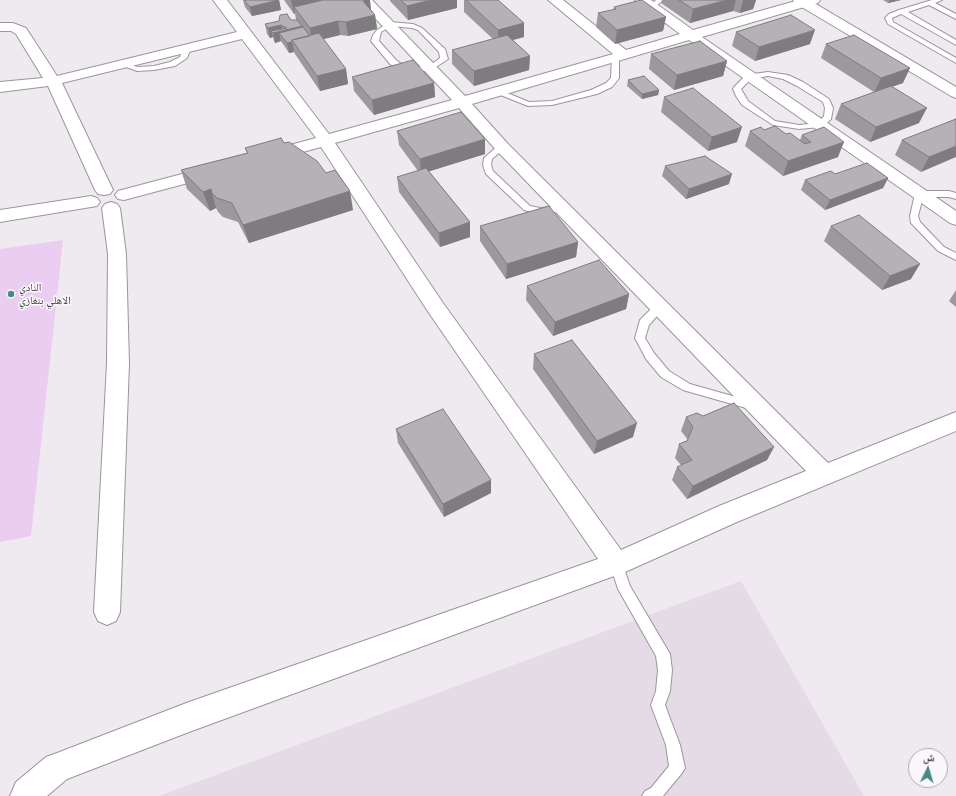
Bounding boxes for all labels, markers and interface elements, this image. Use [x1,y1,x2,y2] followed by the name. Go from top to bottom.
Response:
[19,281,71,307] place label: النادي الاهلي بنغازي
[6,289,16,299] marker: النادي الاهلي بنغازي
[908,748,948,788] north arrow
[923,750,935,764] text: ش

